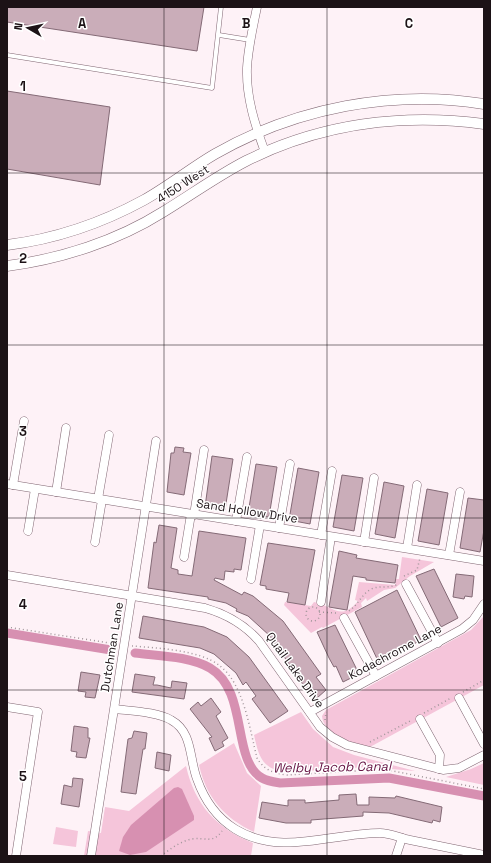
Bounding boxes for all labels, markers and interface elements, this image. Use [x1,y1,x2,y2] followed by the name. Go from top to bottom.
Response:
[8,8,48,48] north arrow
[78,15,87,32] text: A
[242,15,251,32] text: B
[405,15,413,32] text: C
[11,22,26,31] text: N
[20,78,26,95] text: 1
[154,161,212,207] street label: 4150 West
[19,250,27,267] text: 2
[19,423,27,440] text: 3
[195,495,299,527] street label: Sand Hollow Drive
[19,596,27,613] text: 4
[97,601,127,693] street label: Dutchman Lane
[345,621,445,683] street label: Kodachrome Lane
[262,629,328,711] street label: Quail Lake Drive
[273,757,393,777] water label: Welby Jacob Canal
[19,768,27,785] text: 5

